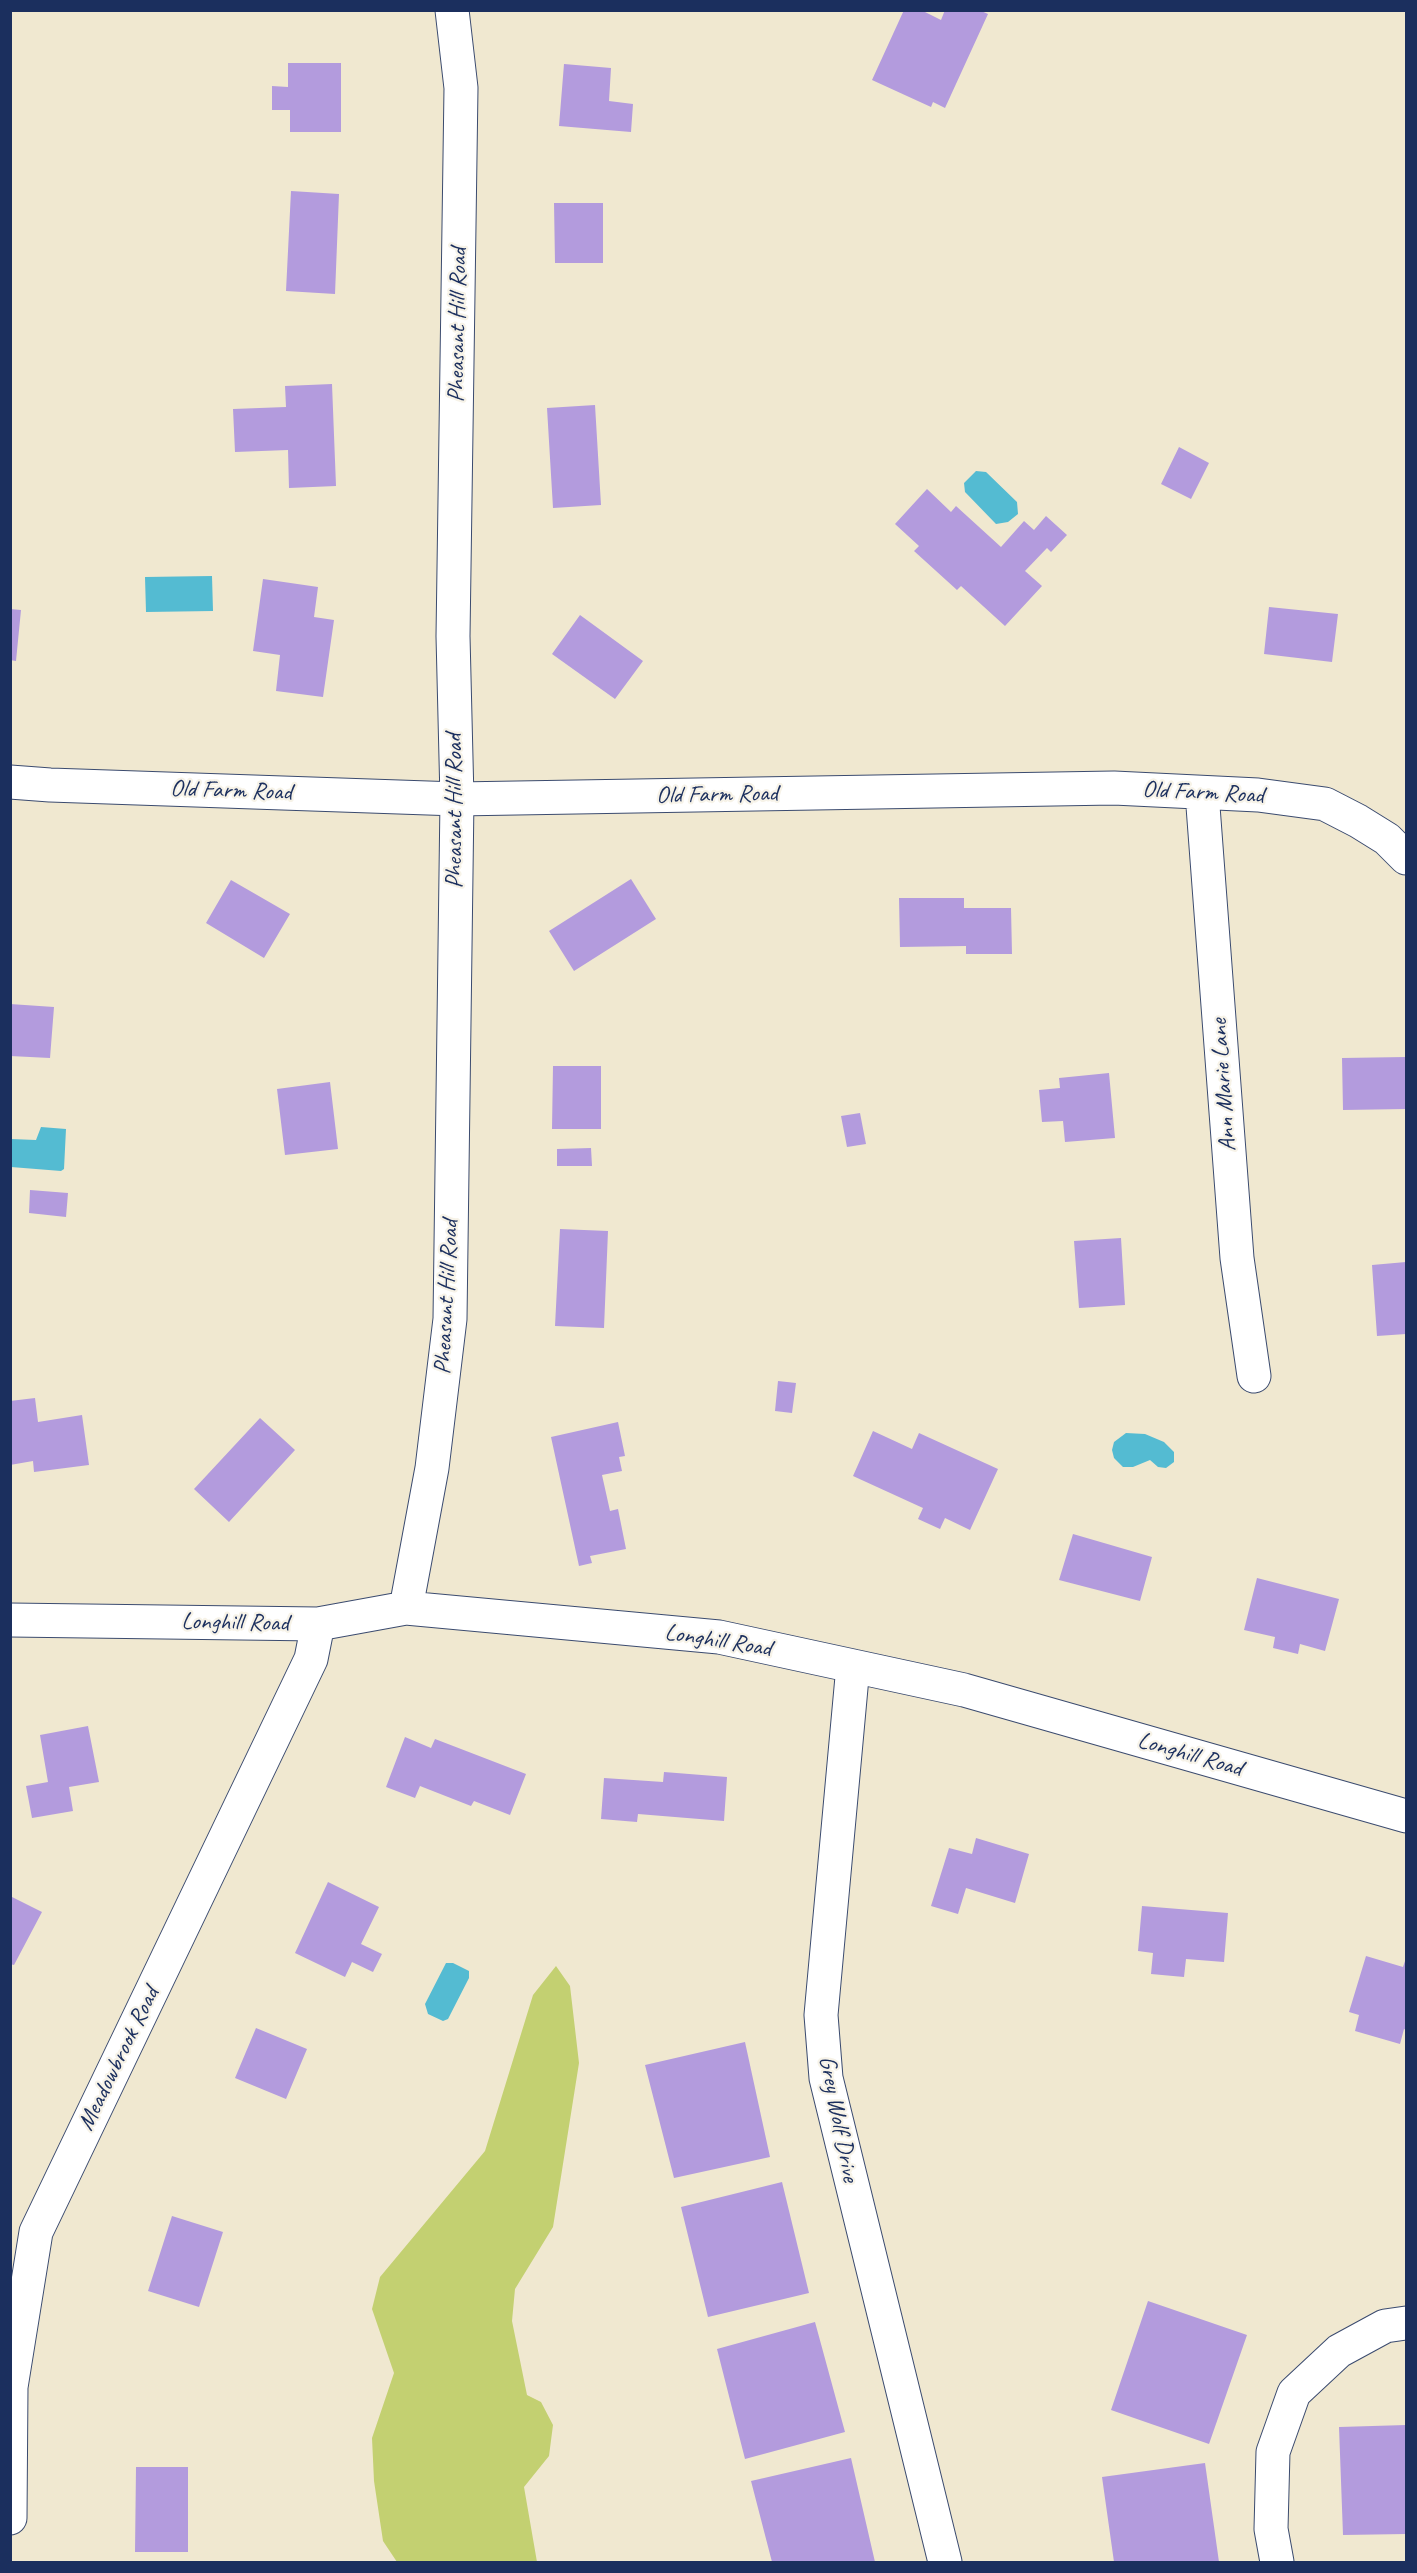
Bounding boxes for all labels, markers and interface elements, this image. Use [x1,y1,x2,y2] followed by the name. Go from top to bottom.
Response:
[442,247,474,403] street label: Pheasant Hill Road
[441,734,469,888] street label: Pheasant Hill Road
[170,774,292,808] street label: Old Farm Road
[1142,775,1264,811] street label: Old Farm Road
[656,780,778,810] street label: Old Farm Road
[1205,1018,1243,1152] street label: Ann Marie Lane
[429,1219,465,1375] street label: Pheasant Hill Road
[181,1608,289,1638] street label: Longhill Road
[663,1618,773,1664] street label: Longhill Road
[1134,1726,1246,1784] street label: Longhill Road
[72,1983,166,2135] street label: Meadowbrook Road
[812,2054,864,2184] street label: Grey Wolf Drive

